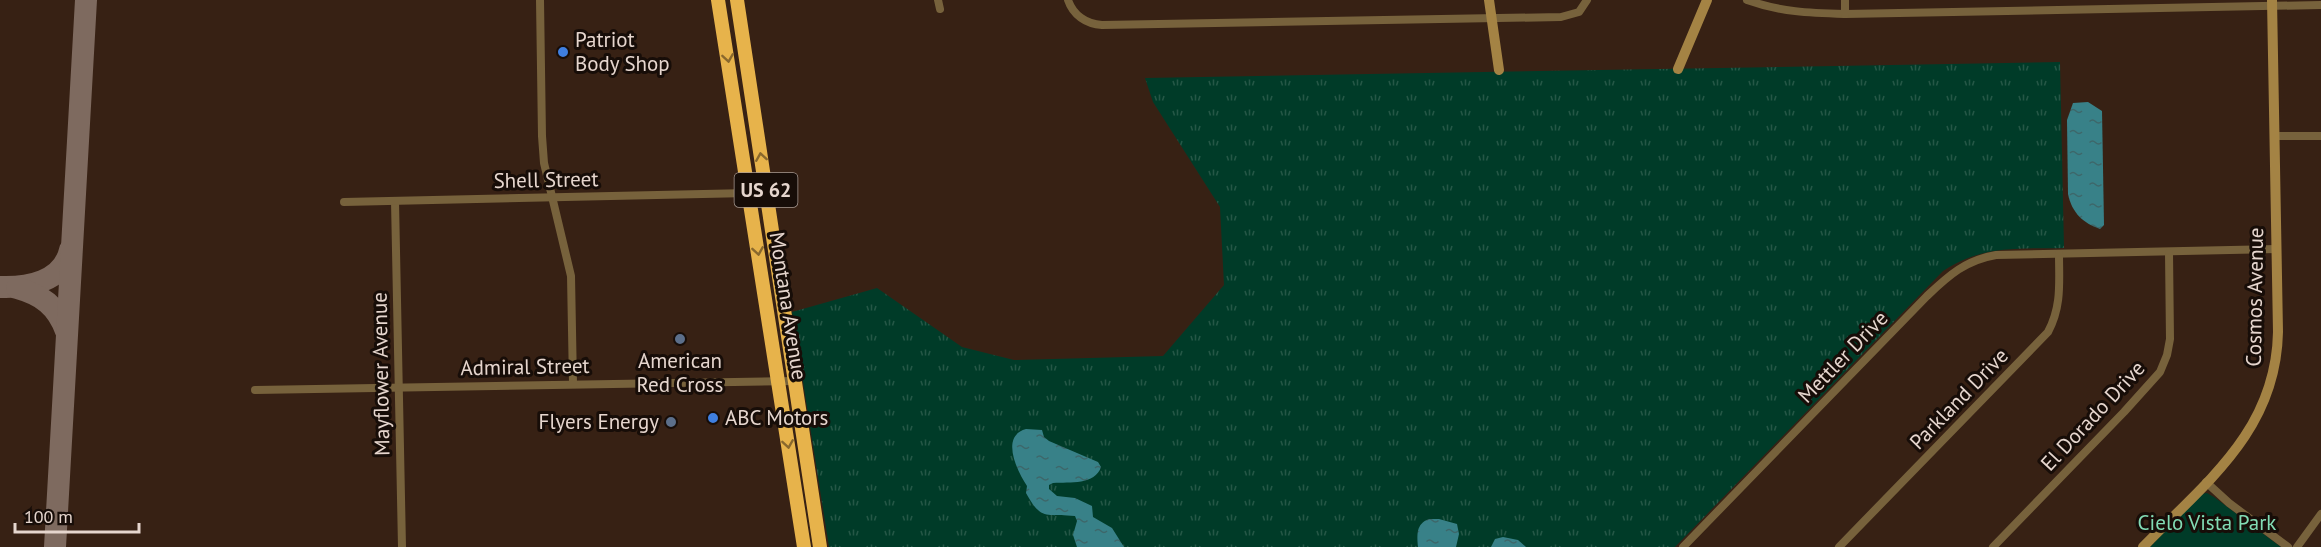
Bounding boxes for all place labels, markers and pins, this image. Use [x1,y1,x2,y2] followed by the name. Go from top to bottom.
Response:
[575,26,670,77] place label: Patriot Body Shop
[556,45,570,59] marker: Patriot Body Shop
[673,332,687,346] marker: American Red Cross
[637,347,723,398] place label: American Red Cross
[725,404,828,431] place label: ABC Motors
[539,408,659,435] place label: Flyers Energy
[706,411,720,425] marker: ABC Motors
[664,415,678,429] marker: Flyers Energy

